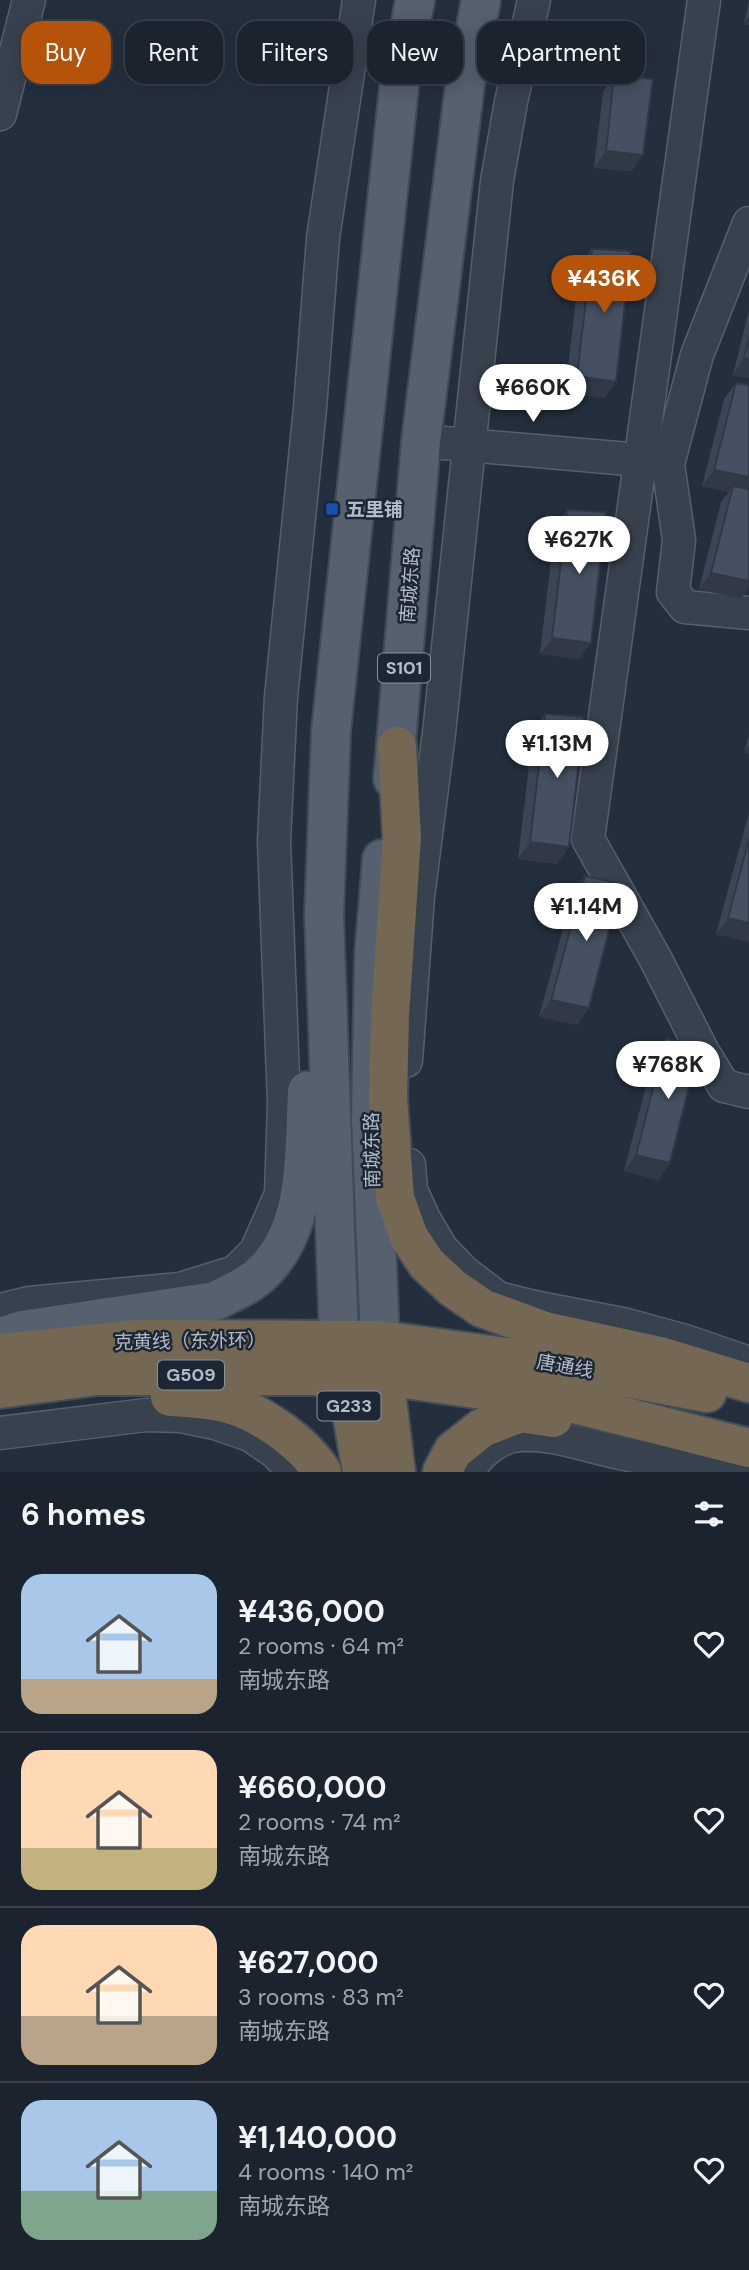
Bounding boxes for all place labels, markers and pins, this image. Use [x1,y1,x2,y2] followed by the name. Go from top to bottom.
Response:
[555,256,653,315] pin: ¥436K
[484,364,582,424] pin: ¥660K
[346,497,403,522] place label: 五里铺
[324,501,340,517] marker: 五里铺
[530,516,628,576] pin: ¥627K
[500,720,614,780] pin: ¥1.13M
[529,884,643,943] pin: ¥1.14M
[619,1042,717,1101] pin: ¥768K

